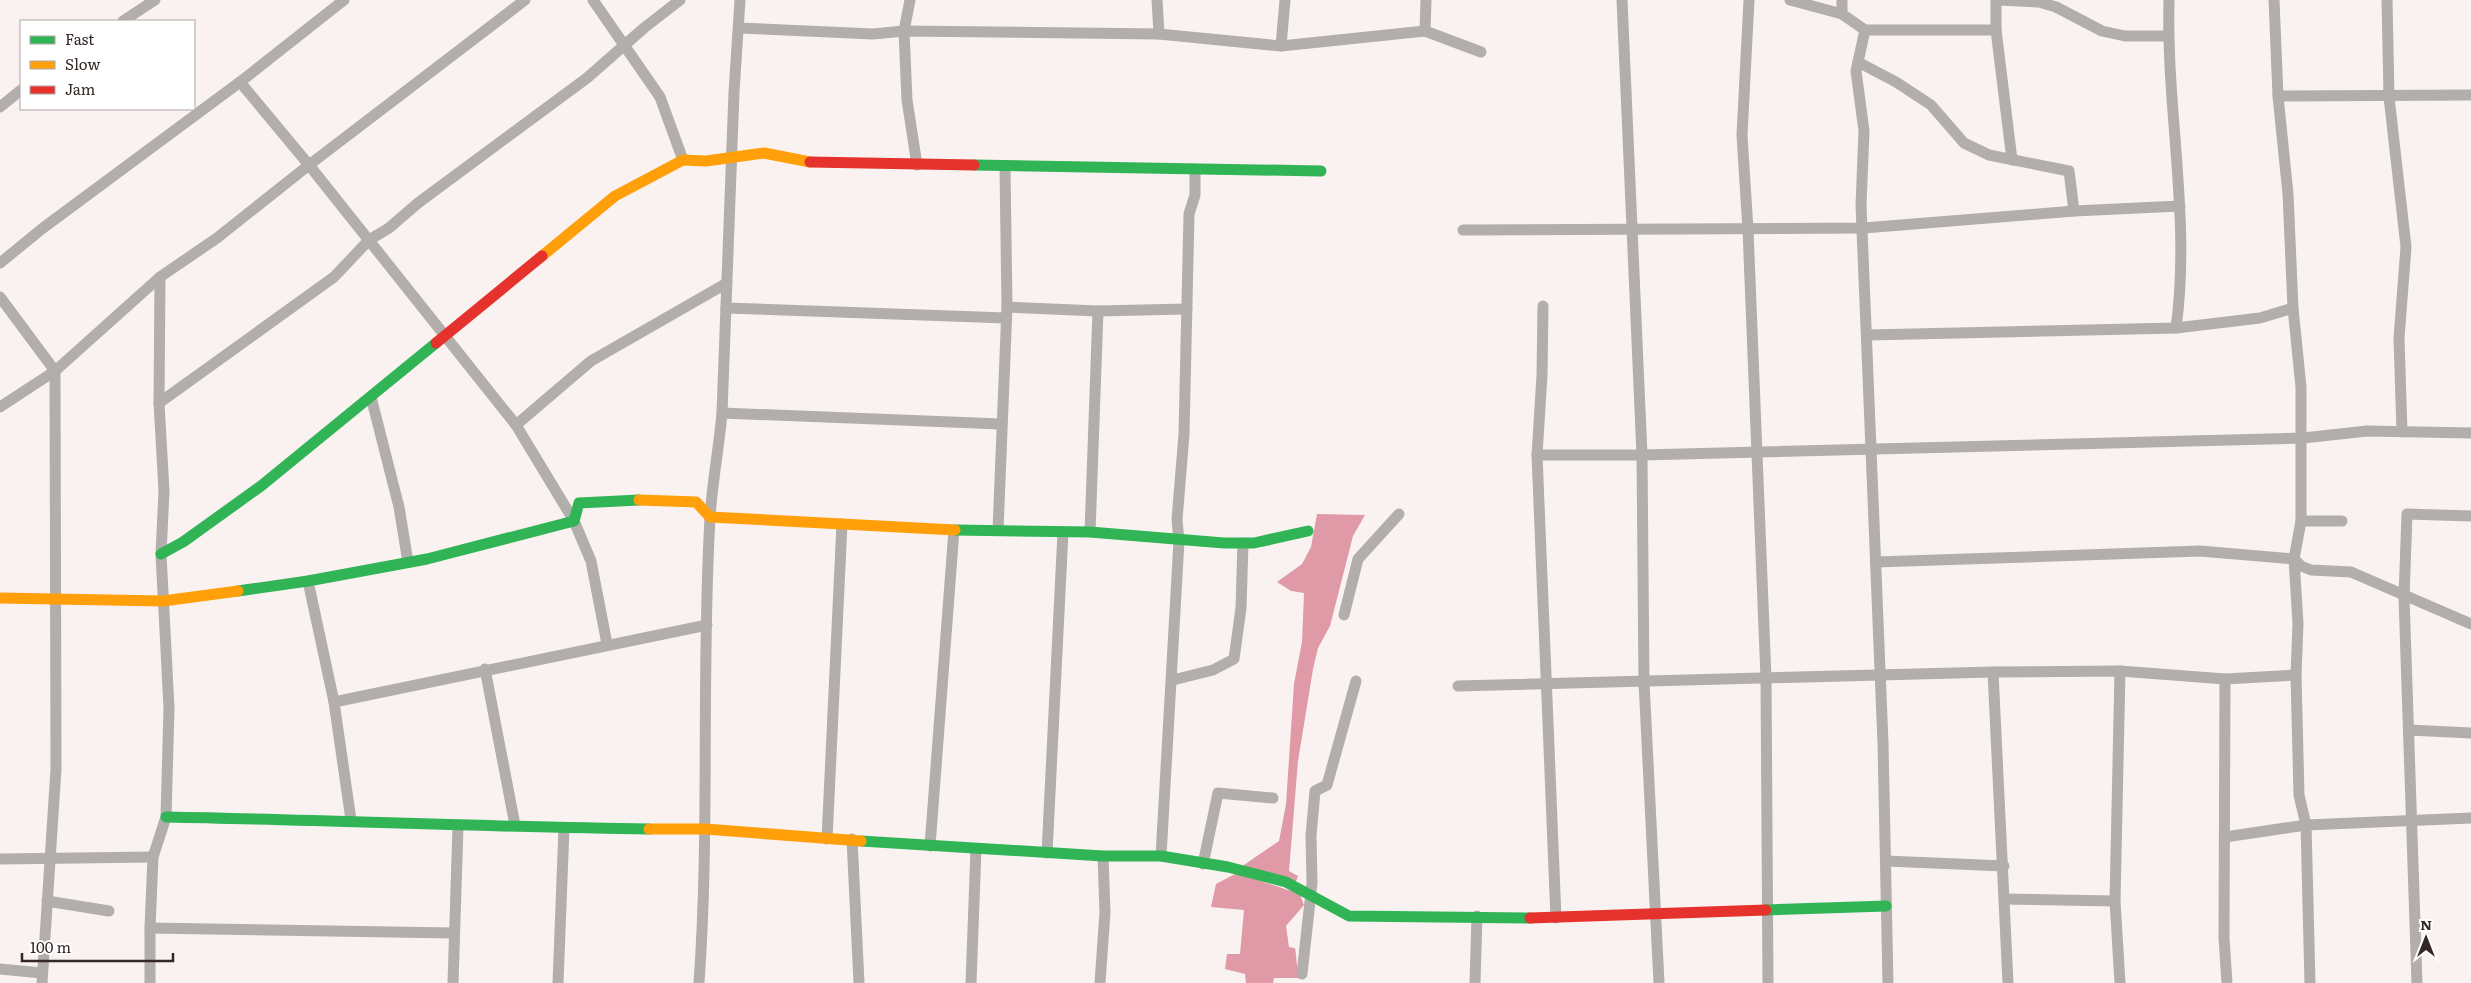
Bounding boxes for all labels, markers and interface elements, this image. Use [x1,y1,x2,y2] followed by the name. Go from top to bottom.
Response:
[20,20,195,110] legend
[65,27,94,50] text: Fast
[65,52,100,75] text: Slow
[65,77,96,100] text: Jam
[2401,913,2451,963] north arrow
[2420,914,2432,934] text: N
[22,930,174,962] scale bar
[30,935,71,958] text: 100 m

